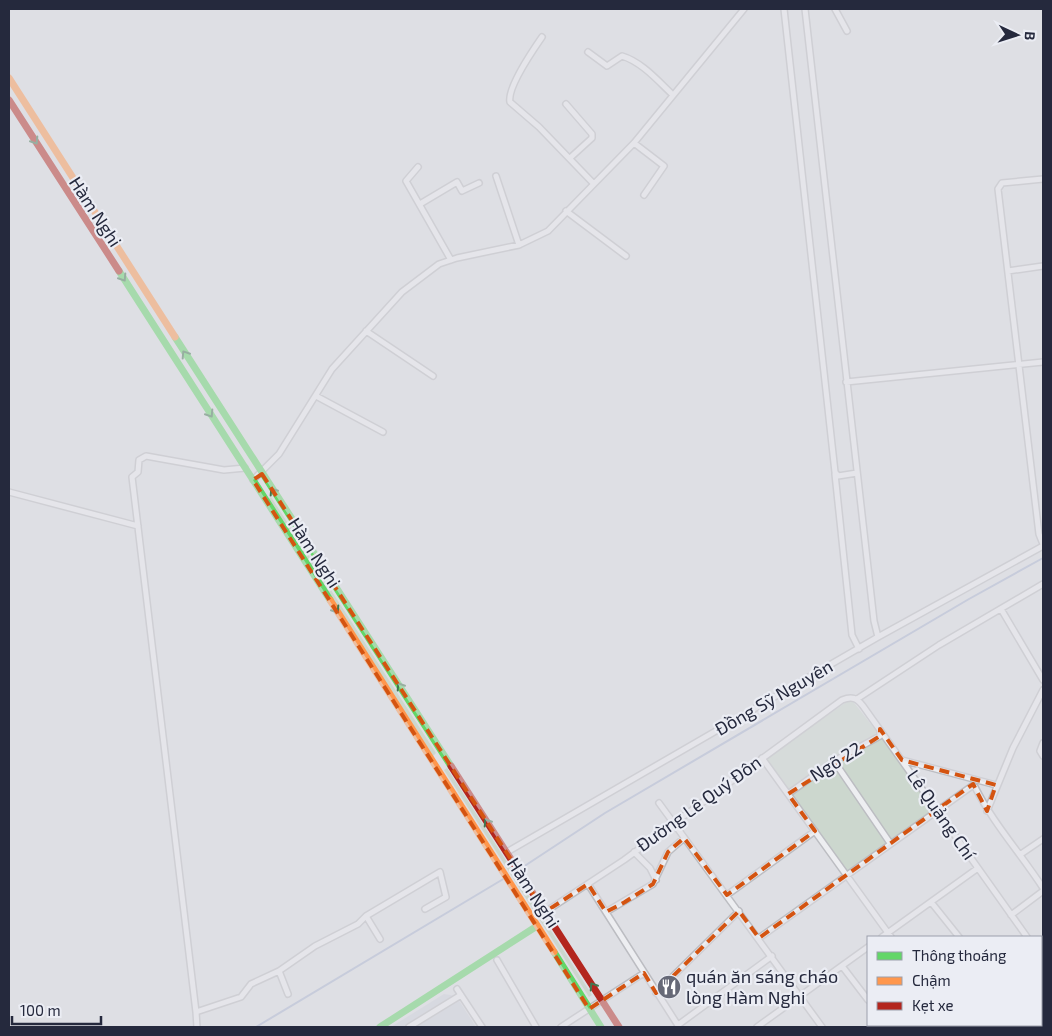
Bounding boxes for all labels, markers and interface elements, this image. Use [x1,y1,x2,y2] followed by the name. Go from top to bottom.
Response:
[992,10,1042,60] north arrow
[1022,31,1039,41] text: B
[29,135,38,144] one-way arrow
[65,172,127,251] street label: Hàm Nghi
[116,272,126,281] one-way arrow
[182,350,191,359] one-way arrow
[204,409,214,418] one-way arrow
[270,487,279,496] one-way arrow
[284,513,346,592] street label: Hàm Nghi
[330,605,339,614] one-way arrow
[711,655,836,740] street label: Đồng Sỹ Nguyên
[396,682,406,691] one-way arrow
[805,737,866,786] street label: Ngõ 22
[632,751,765,856] street label: Đường Lê Quý Đôn
[903,765,981,864] street label: Lê Quảng Chí
[484,819,494,828] one-way arrow
[503,853,565,932] street label: Hàm Nghi
[867,936,1042,1026] legend
[912,946,1007,964] text: Thông thoáng
[686,965,838,1008] place label: quán ăn sáng cháo lòng Hàm Nghi
[912,971,951,989] text: Chậm
[656,974,682,1000] restaurant icon: quán ăn sáng cháo lòng Hàm Nghi
[590,983,599,992] one-way arrow
[12,994,101,1026] scale bar
[912,996,954,1014] text: Kẹt xe
[20,1001,61,1019] text: 100 m

